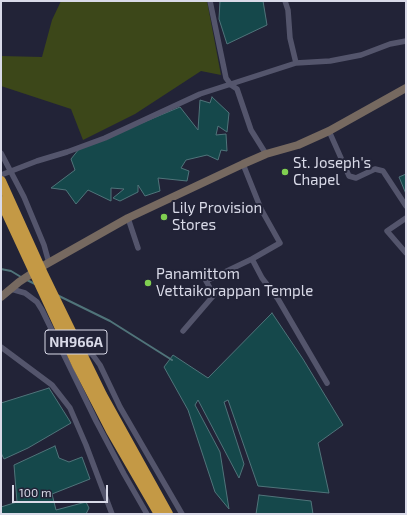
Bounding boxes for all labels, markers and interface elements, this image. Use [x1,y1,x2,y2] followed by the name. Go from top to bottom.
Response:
[293,154,371,189] place label: St. Joseph's Chapel
[280,167,290,177] marker: St. Joseph's Chapel
[172,199,262,234] place label: Lily Provision Stores
[159,212,169,222] marker: Lily Provision Stores
[156,265,313,300] place label: Panamittom Vettaikorappan Temple
[143,278,153,288] marker: Panamittom Vettaikorappan Temple
[45,330,107,354] road number: NH966A
[14,477,110,503] scale bar
[19,485,51,499] text: 100 m

